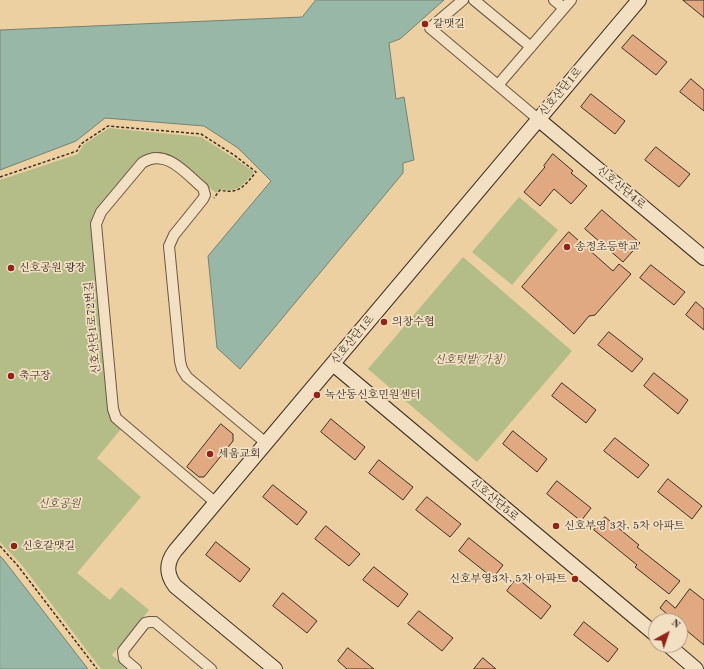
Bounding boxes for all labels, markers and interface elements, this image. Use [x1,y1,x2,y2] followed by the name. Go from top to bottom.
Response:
[433,17,465,31] place label: 갈맷길
[420,19,430,29] marker: 갈맷길
[537,65,585,119] street label: 신호산단1로
[594,164,648,212] street label: 신호산단4로
[575,240,639,254] place label: 송정초등학교
[562,242,572,252] marker: 송정초등학교
[19,261,86,275] place label: 신호공원 광장
[6,263,16,273] marker: 신호공원 광장
[82,281,104,375] street label: 신호산단1로72번길
[329,313,377,367] street label: 신호산단1로
[392,315,435,329] place label: 의창수협
[379,317,389,327] marker: 의창수협
[434,353,506,367] park label: 신호텃밭(가칭)
[19,369,51,383] place label: 축구장
[6,371,16,381] marker: 축구장
[325,388,421,402] place label: 녹산동신호민원센터
[312,390,322,400] marker: 녹산동신호민원센터
[218,447,261,461] place label: 세움교회
[205,449,215,459] marker: 세움교회
[467,476,521,524] street label: 신호산단5로
[38,497,80,511] park label: 신호공원
[564,519,685,533] place label: 신호부영 3차, 5차 아파트
[551,521,561,531] marker: 신호부영 3차, 5차 아파트
[22,539,75,553] place label: 신호갈맷길
[9,541,19,551] marker: 신호갈맷길
[449,572,567,586] place label: 신호부영3차, 5차 아파트
[570,574,580,584] marker: 신호부영3차, 5차 아파트
[648,613,688,653] north arrow
[669,617,682,631] text: N

